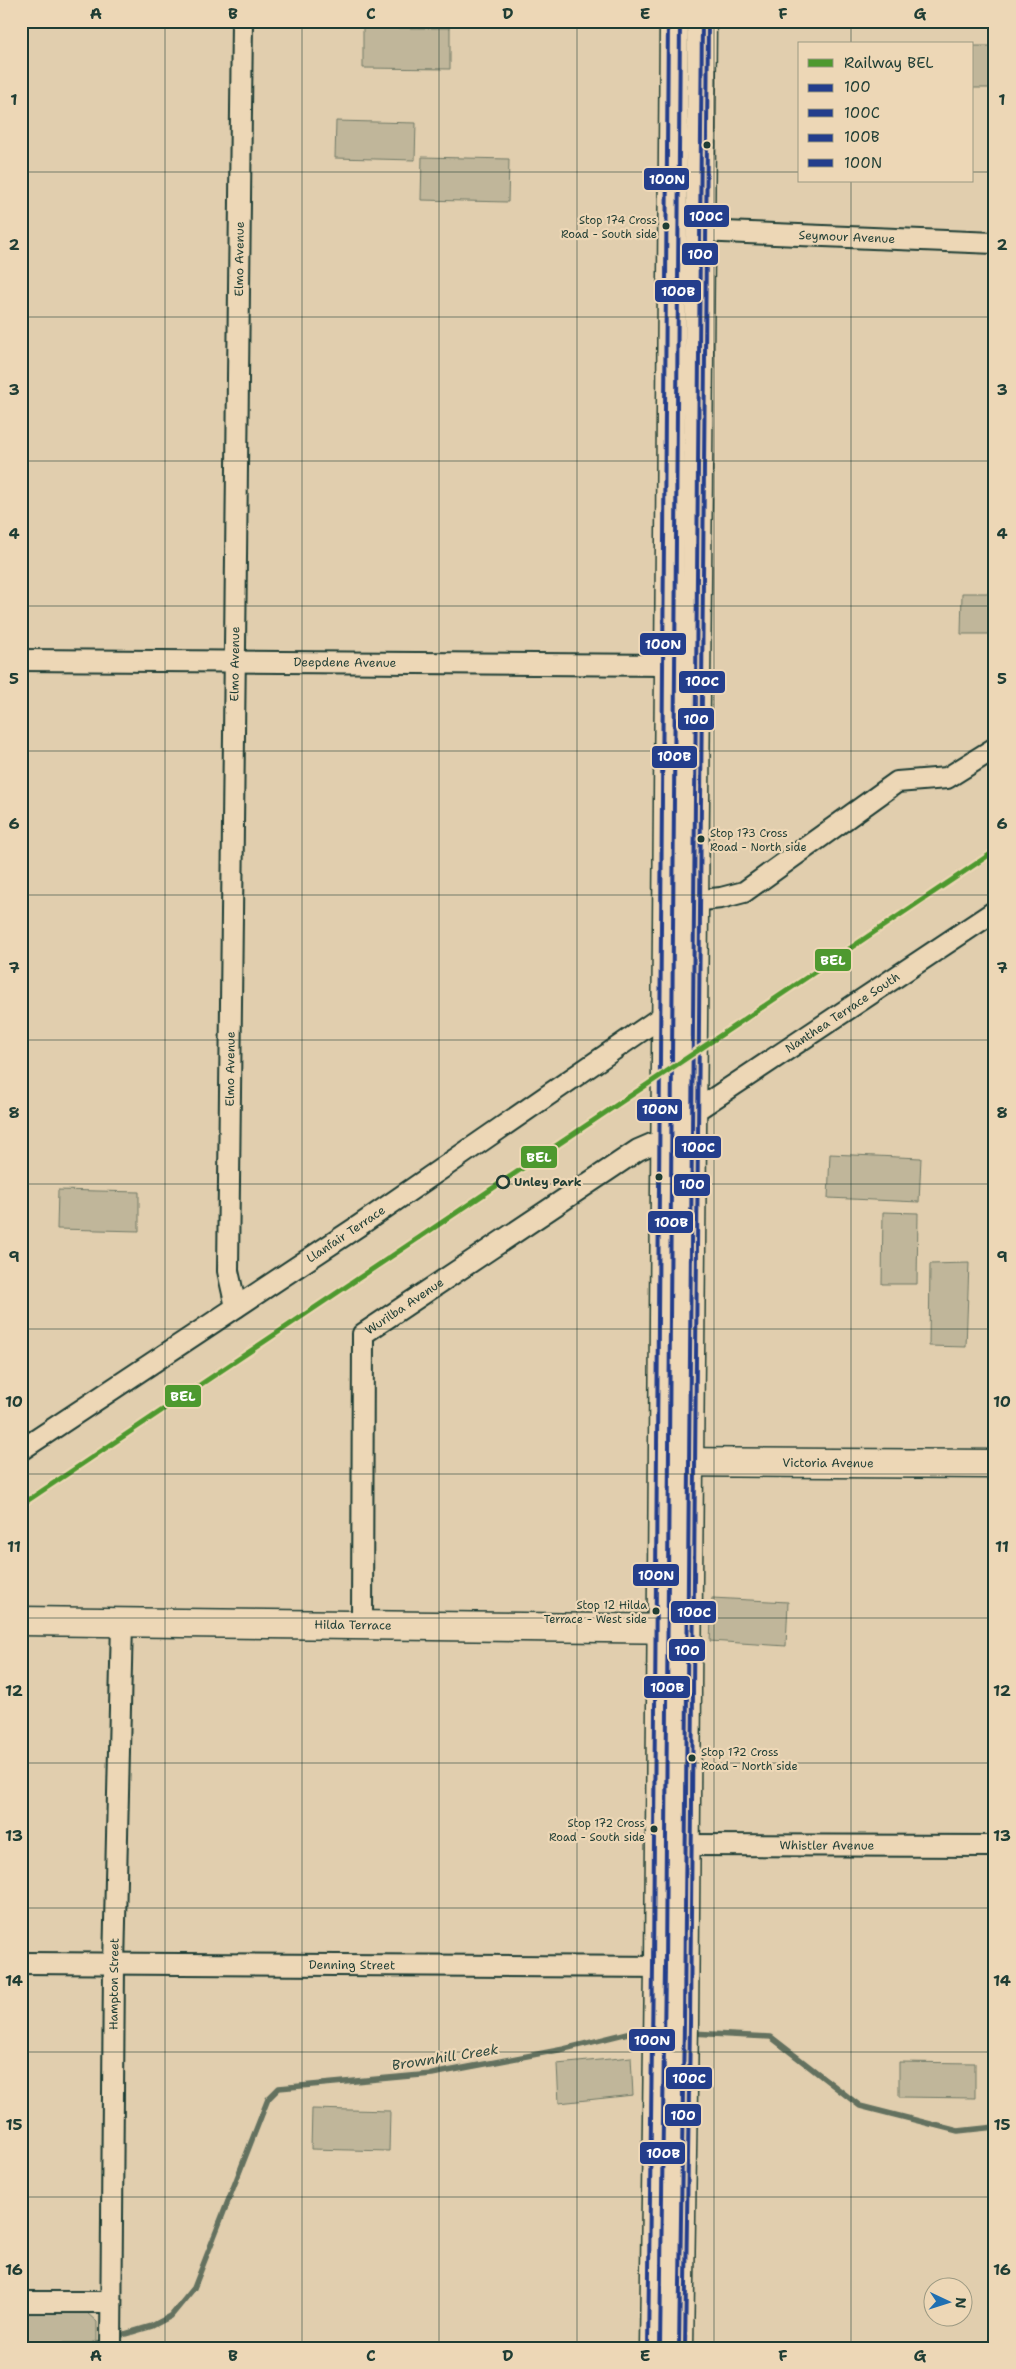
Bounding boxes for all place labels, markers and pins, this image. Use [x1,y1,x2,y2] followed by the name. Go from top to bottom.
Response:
[702,140,712,150] unlabelled marker
[561,213,657,242] place label: Stop 174 Cross Road - South side
[661,221,671,231] marker: Stop 174 Cross Road - South side
[710,826,807,855] place label: Stop 173 Cross Road - North side
[696,834,706,844] marker: Stop 173 Cross Road - North side
[654,1172,664,1182] unlabelled marker
[514,1174,582,1190] place label: Unley Park
[496,1175,510,1189] marker: Unley Park
[544,1598,647,1627] place label: Stop 12 Hilda Terrace - West side
[651,1606,661,1616] marker: Stop 12 Hilda Terrace - West side
[701,1745,798,1774] place label: Stop 172 Cross Road - North side
[687,1753,697,1763] marker: Stop 172 Cross Road - North side
[549,1816,645,1845] place label: Stop 172 Cross Road - South side
[649,1824,659,1834] marker: Stop 172 Cross Road - South side

